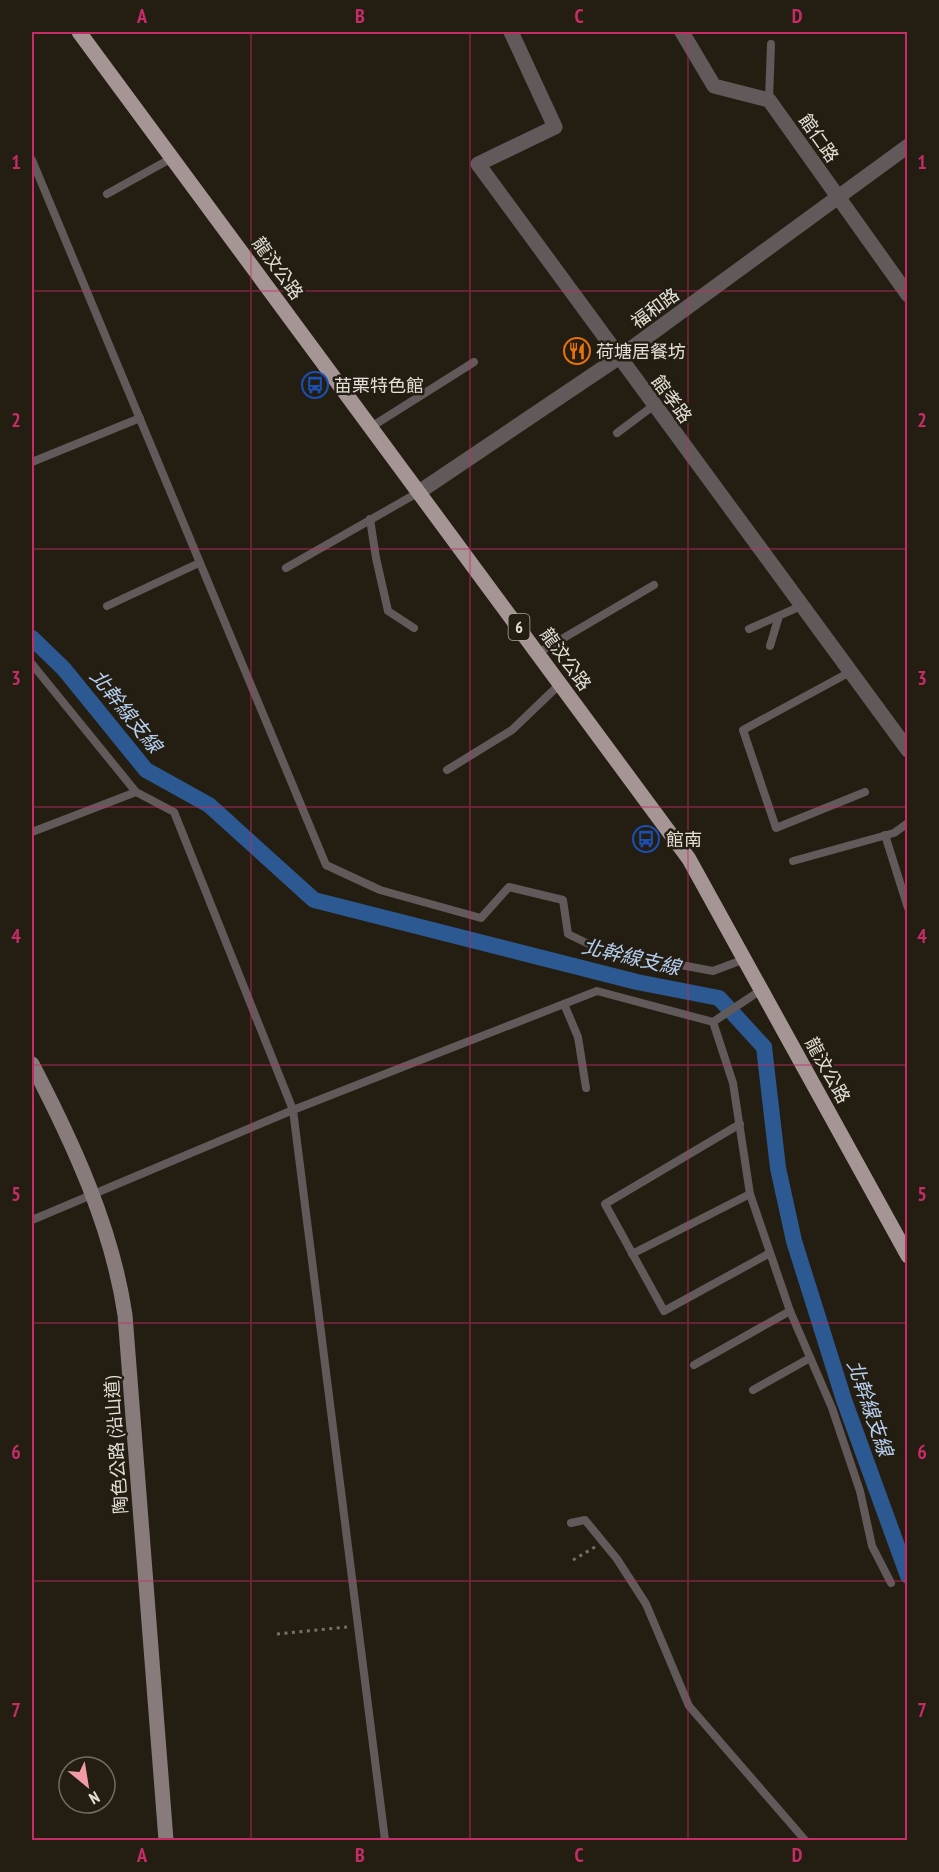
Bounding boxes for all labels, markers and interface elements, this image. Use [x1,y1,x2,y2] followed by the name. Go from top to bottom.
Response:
[136,3,148,29] text: A
[355,3,365,29] text: B
[574,3,584,29] text: C
[792,3,803,29] text: D
[794,109,844,167] street label: 館仁路
[11,149,21,175] text: 1
[917,149,927,175] text: 1
[248,232,308,304] street label: 龍汶公路
[626,283,684,333] street label: 福和路
[562,336,592,366] restaurant icon: 荷塘居餐坊
[596,340,686,363] place label: 荷塘居餐坊
[300,370,330,400] bus stop icon: 苗栗特色館
[647,370,697,428] street label: 館孝路
[334,374,424,397] place label: 苗栗特色館
[11,407,21,433] text: 2
[917,407,927,433] text: 2
[508,614,530,640] road number: 6
[536,623,596,695] street label: 龍汶公路
[84,664,169,760] water label: 北幹線支線
[11,665,21,691] text: 3
[917,665,927,691] text: 3
[631,824,661,854] bus stop icon: 館南
[666,828,702,851] place label: 館南
[11,923,21,949] text: 4
[917,923,927,949] text: 4
[579,933,685,981] water label: 北幹線支線
[800,1033,856,1107] street label: 龍汶公路
[11,1181,21,1207] text: 5
[917,1181,927,1207] text: 5
[841,1356,899,1461] water label: 北幹線支線
[100,1374,132,1515] street label: 陶色公路 (沿山道)
[11,1439,21,1465] text: 6
[917,1439,927,1465] text: 6
[11,1697,21,1723] text: 7
[917,1697,927,1723] text: 7
[57,1755,117,1815] north arrow
[86,1787,103,1809] text: N
[136,1842,148,1868] text: A
[355,1842,365,1868] text: B
[574,1842,584,1868] text: C
[792,1842,803,1868] text: D

